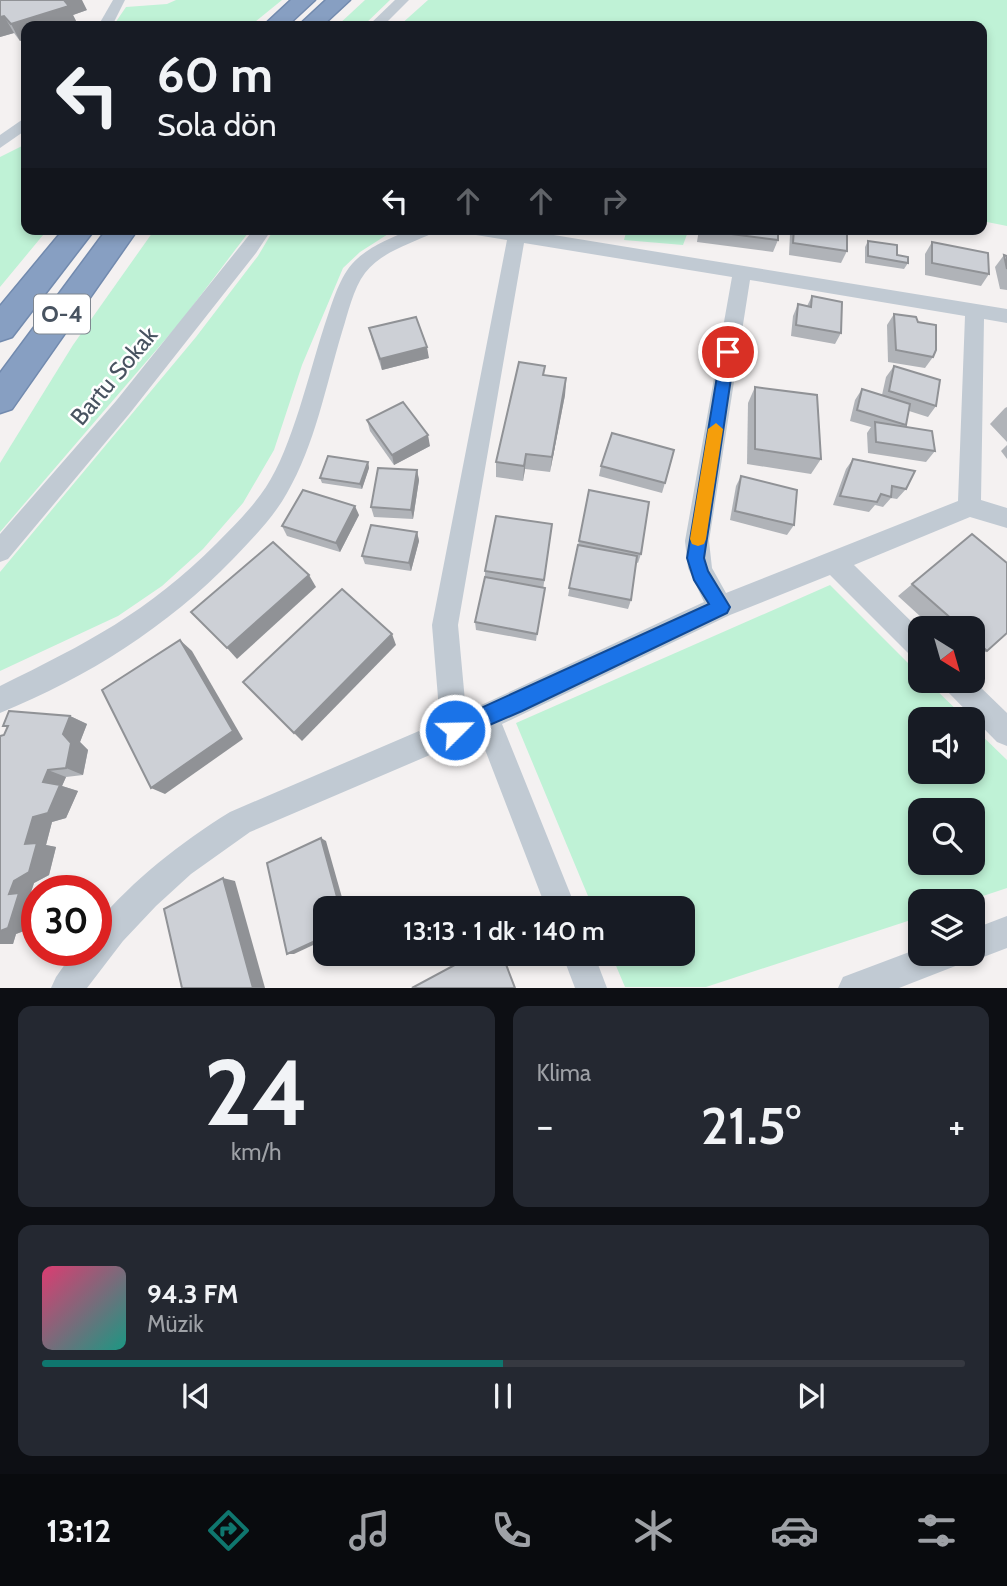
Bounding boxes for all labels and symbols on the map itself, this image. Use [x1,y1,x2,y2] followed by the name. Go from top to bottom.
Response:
[34,294,90,334] road number: O-4
[64,320,163,431] street label: Bartu Sokak
[698,322,758,382] pin
[908,616,985,693] north arrow
[418,693,492,767] position arrow
[21,875,112,966] speed limit sign: 30

